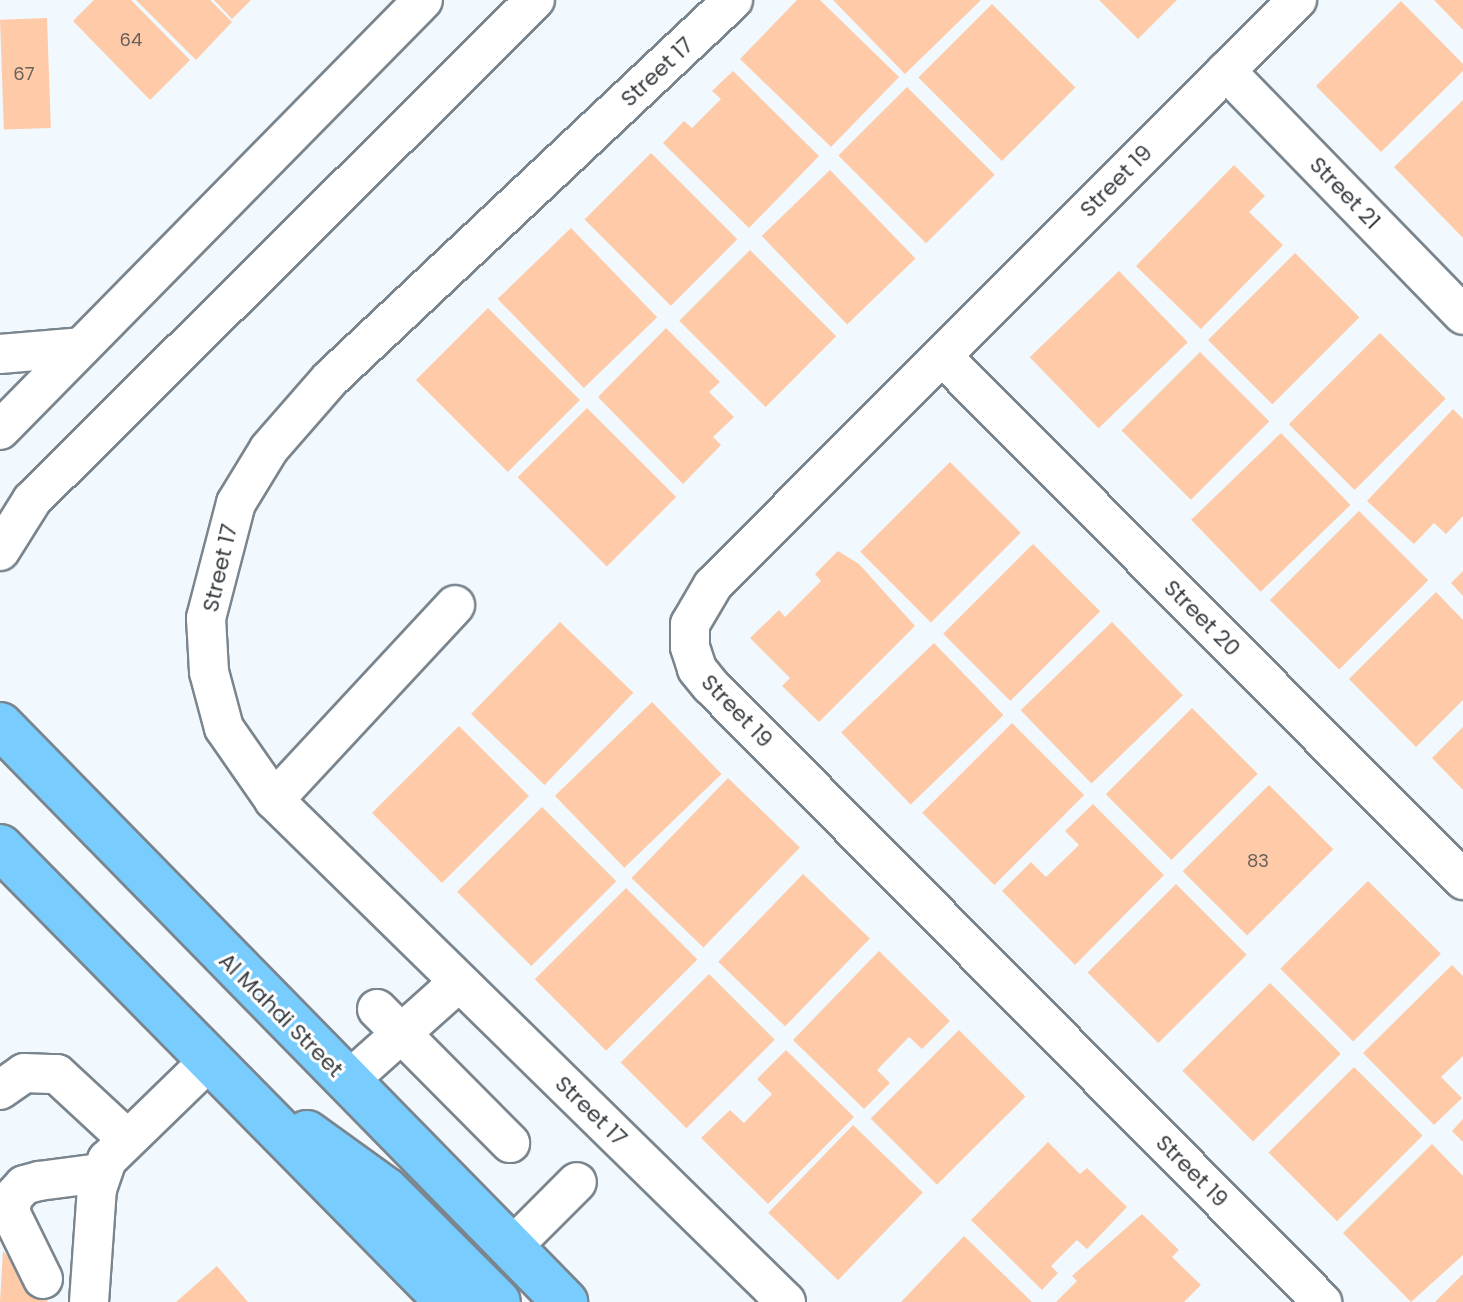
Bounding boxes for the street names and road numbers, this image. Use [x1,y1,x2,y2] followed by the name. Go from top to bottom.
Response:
[615,32,699,112] street label: Street 17
[1074,139,1158,223] street label: Street 19
[1304,151,1386,235] street label: Street 21
[197,522,243,614] street label: Street 17
[1158,574,1246,662] street label: Street 20
[696,669,778,753] street label: Street 19
[213,947,349,1083] street label: Al Mahdi Street
[550,1070,632,1152] street label: Street 17
[1150,1129,1234,1213] street label: Street 19

